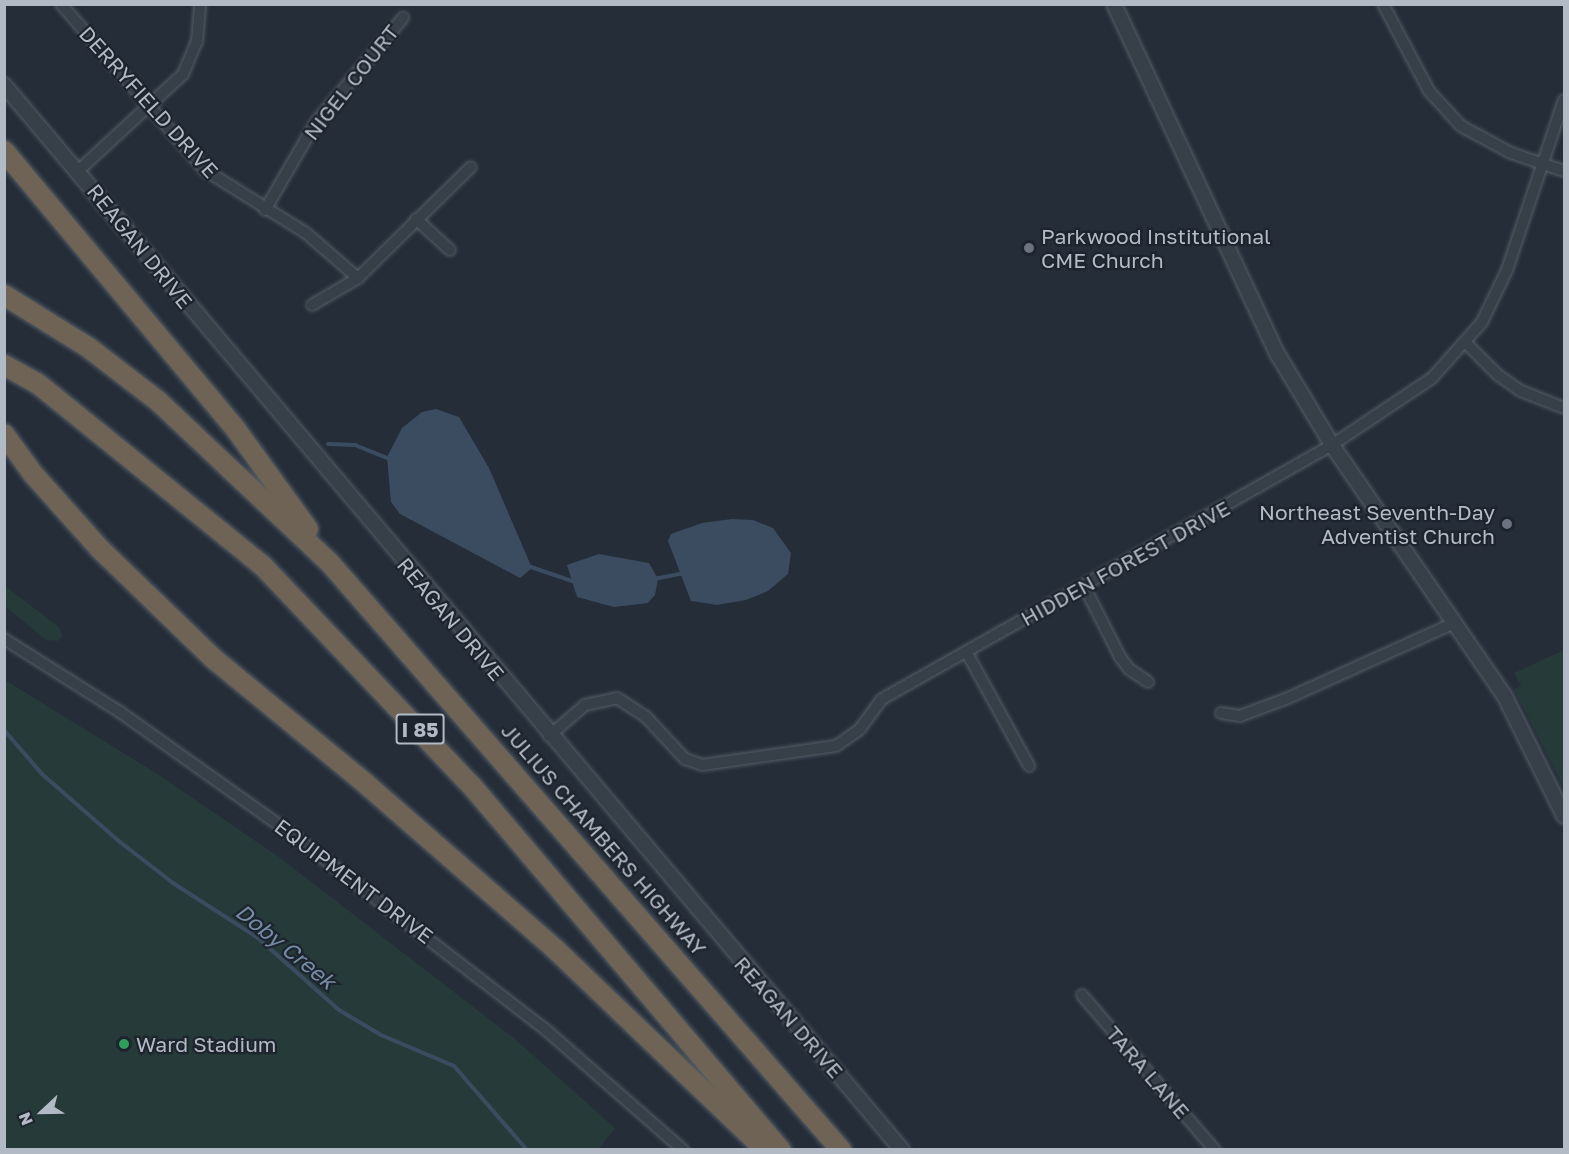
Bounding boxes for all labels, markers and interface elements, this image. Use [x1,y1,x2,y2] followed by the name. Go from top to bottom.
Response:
[298,19,404,145] street label: NIGEL COURT
[74,21,224,183] street label: DERRYFIELD DRIVE
[82,179,198,313] street label: REAGAN DRIVE
[1041,223,1271,273] place label: Parkwood Institutional CME Church
[1022,241,1036,255] marker: Parkwood Institutional CME Church
[1016,495,1234,631] street label: HIDDEN FOREST DRIVE
[1259,499,1495,549] place label: Northeast Seventh-Day Adventist Church
[1500,517,1514,531] marker: Northeast Seventh-Day Adventist Church
[392,552,510,686] street label: REAGAN DRIVE
[394,712,446,746] road number: I 85
[496,718,712,960] street label: JULIUS CHAMBERS HIGHWAY
[270,813,438,949] street label: EQUIPMENT DRIVE
[231,898,341,994] water label: Doby Creek
[729,951,849,1083] street label: REAGAN DRIVE
[1101,1021,1195,1123] street label: TARA LANE
[136,1031,276,1057] place label: Ward Stadium
[117,1037,131,1051] marker: Ward Stadium
[12,1082,72,1142] north arrow
[14,1109,37,1128] text: N

